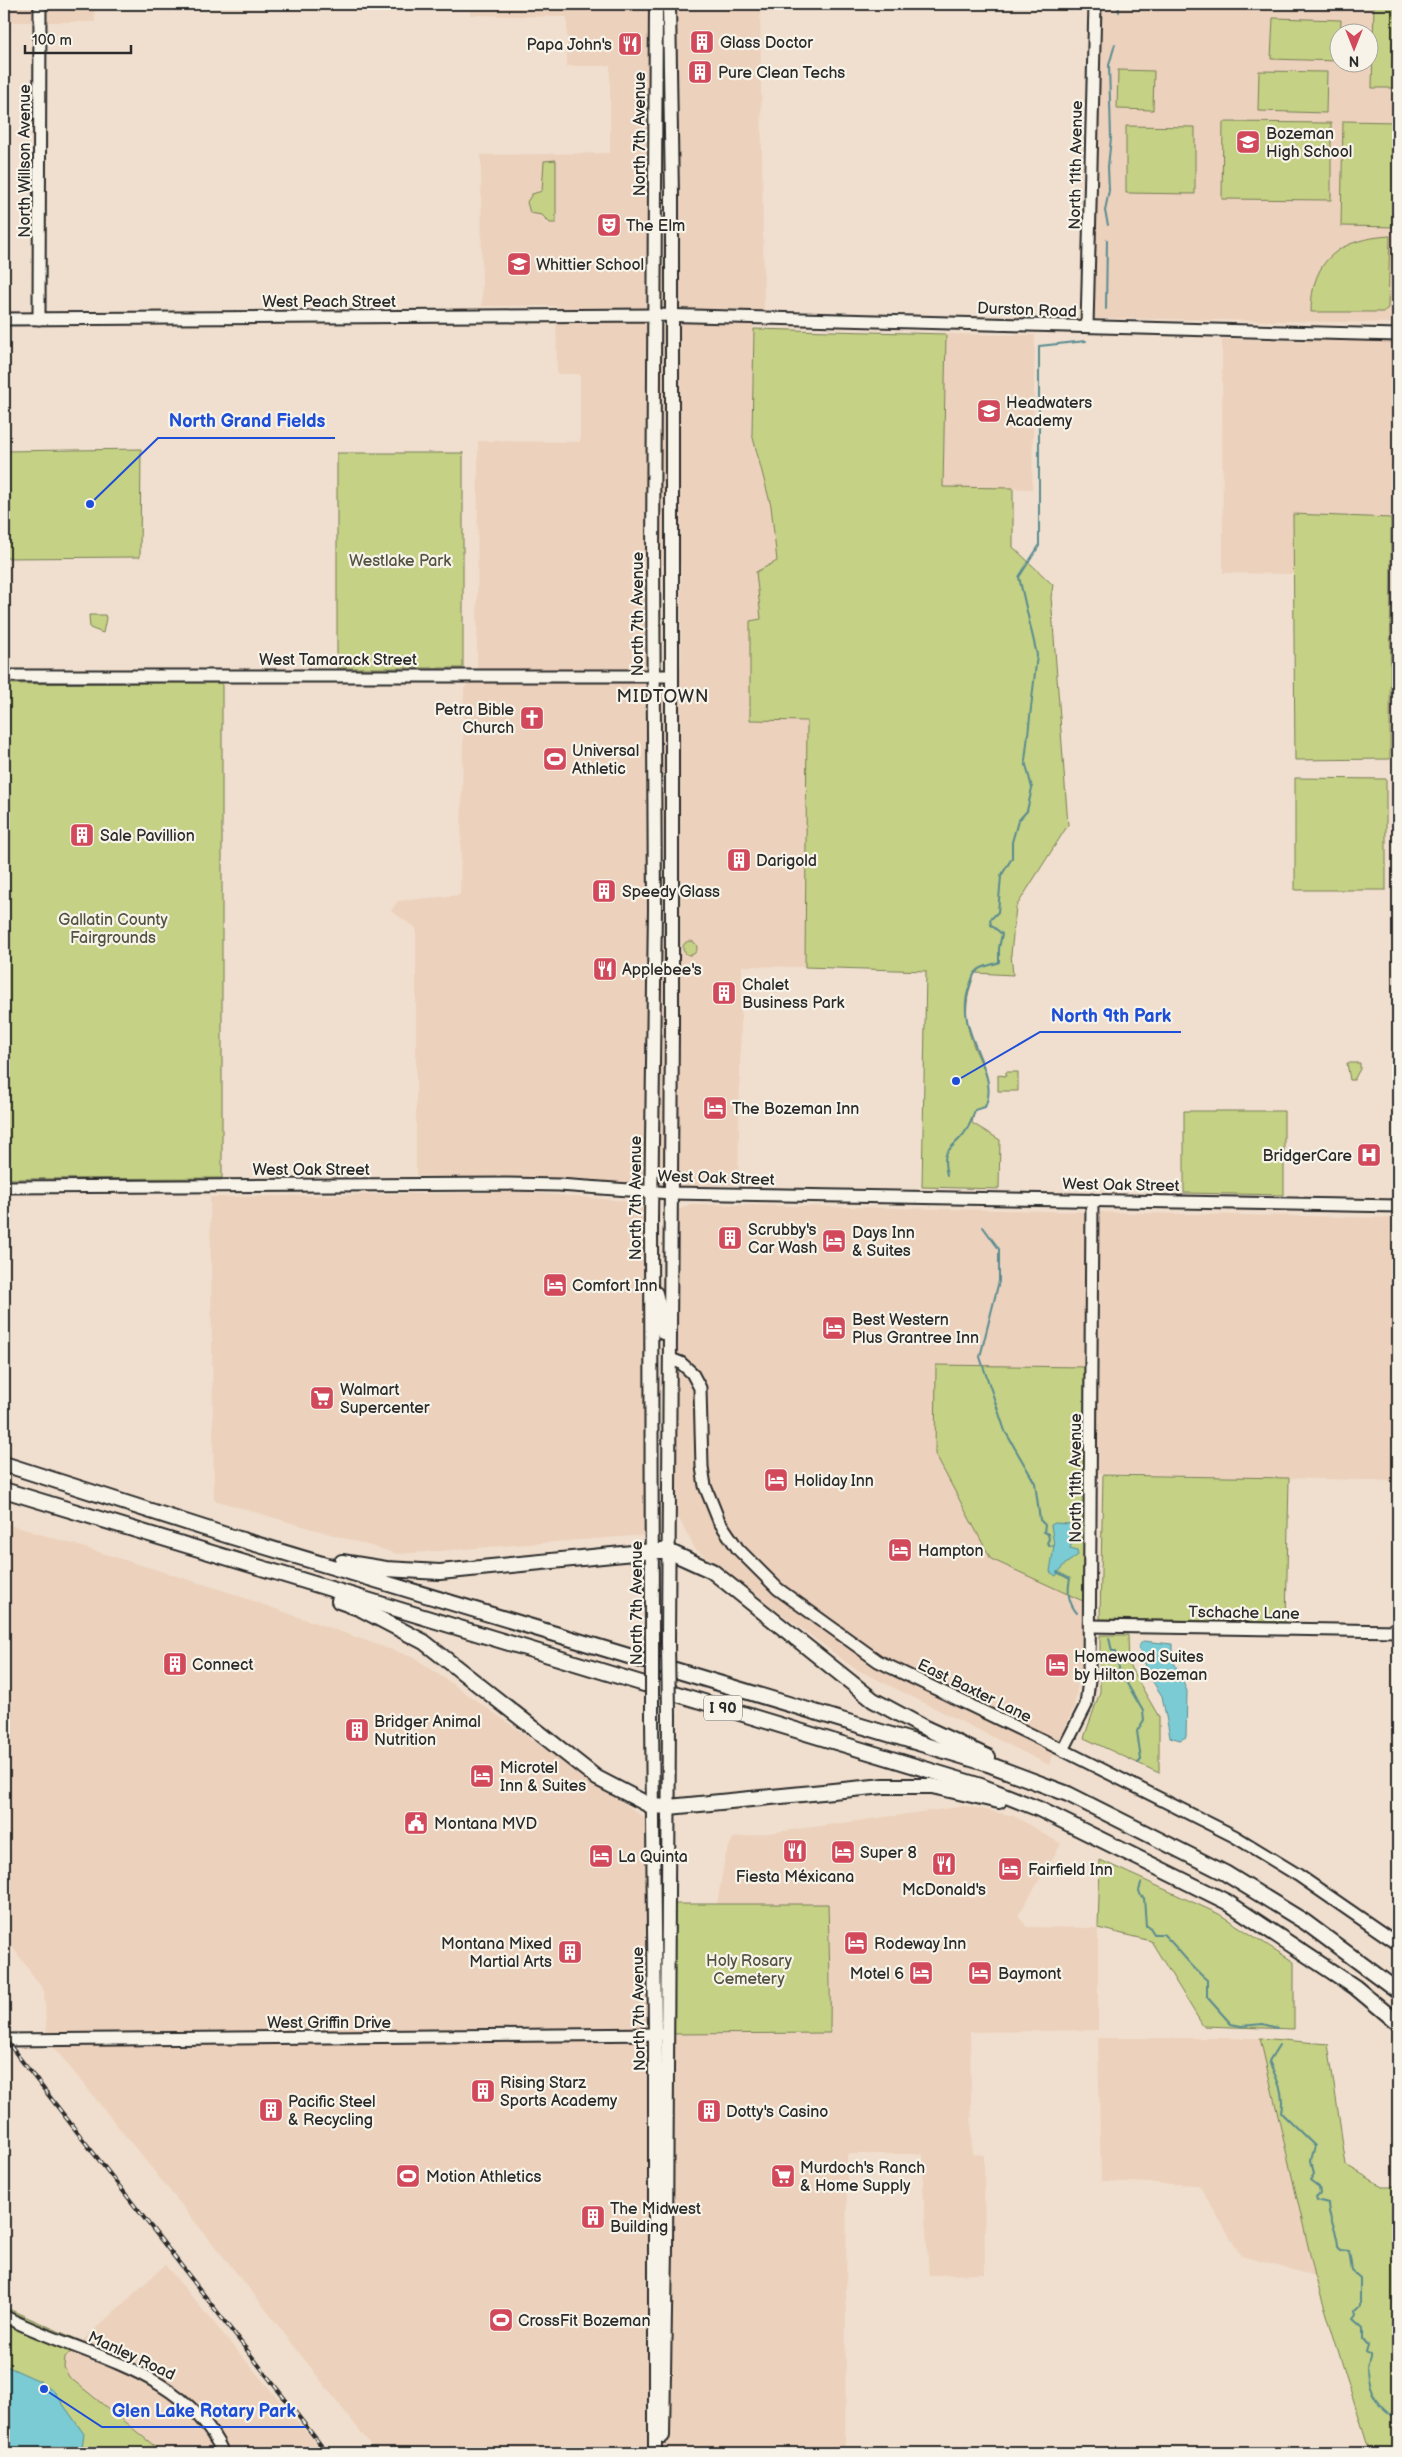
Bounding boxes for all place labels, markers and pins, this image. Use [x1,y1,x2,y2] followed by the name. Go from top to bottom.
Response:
[689,29,715,55] building icon: Glass Doctor
[617,31,643,57] restaurant icon: Papa John's
[720,34,813,53] place label: Glass Doctor
[527,36,612,55] place label: Papa John's
[687,59,713,85] building icon: Pure Clean Techs
[718,64,845,83] place label: Pure Clean Techs
[1266,125,1352,162] place label: Bozeman High School
[1235,129,1261,155] school or university icon: Bozeman High School
[596,212,622,238] theatre icon: The Elm
[626,217,685,236] place label: The Elm
[506,251,532,277] school or university icon: Whittier School
[536,256,644,275] place label: Whittier School
[1006,394,1092,431] place label: Headwaters Academy
[976,398,1002,424] school or university icon: Headwaters Academy
[158,405,335,438] callout: North Grand Fields
[435,701,515,738] place label: Petra Bible Church
[519,705,545,731] church icon: Petra Bible Church
[572,742,639,779] place label: Universal Athletic
[542,746,568,772] sports icon: Universal Athletic
[69,822,95,848] building icon: Sale Pavillion
[100,827,195,846] place label: Sale Pavillion
[726,847,752,873] building icon: Darigold
[756,852,817,871] place label: Darigold
[591,878,617,904] building icon: Speedy Glass
[622,883,720,902] place label: Speedy Glass
[592,956,618,982] restaurant icon: Applebee's
[622,961,702,980] place label: Applebee's
[742,976,844,1013] place label: Chalet Business Park
[711,980,737,1006] building icon: Chalet Business Park
[1040,999,1181,1032] callout: North 9th Park
[702,1095,728,1121] hotel icon: The Bozeman Inn
[732,1100,859,1119] place label: The Bozeman Inn
[1356,1142,1382,1168] hospital icon: BridgerCare
[1262,1147,1353,1166] place label: BridgerCare
[748,1221,818,1258] place label: Scrubby's Car Wash
[852,1224,915,1261] place label: Days Inn & Suites
[717,1225,743,1251] building icon: Scrubby's Car Wash
[821,1228,847,1254] hotel icon: Days Inn & Suites
[542,1272,568,1298] hotel icon: Comfort Inn
[572,1277,657,1296] place label: Comfort Inn
[852,1311,979,1348] place label: Best Western Plus Grantree Inn
[821,1315,847,1341] hotel icon: Best Western Plus Grantree Inn
[340,1381,430,1418] place label: Walmart Supercenter
[309,1385,335,1411] supermarket icon: Walmart Supercenter
[763,1467,789,1493] hotel icon: Holiday Inn
[794,1472,874,1491] place label: Holiday Inn
[887,1537,913,1563] hotel icon: Hampton
[918,1542,984,1561] place label: Hampton
[1074,1648,1207,1685] place label: Homewood Suites by Hilton Bozeman
[162,1651,188,1677] building icon: Connect
[1044,1652,1070,1678] hotel icon: Homewood Suites by Hilton Bozeman
[192,1656,254,1675] place label: Connect
[374,1713,481,1750] place label: Bridger Animal Nutrition
[344,1717,370,1743] building icon: Bridger Animal Nutrition
[500,1759,586,1796] place label: Microtel Inn & Suites
[469,1763,495,1789] hotel icon: Microtel Inn & Suites
[403,1810,429,1836] public building icon: Montana MVD
[434,1815,537,1834] place label: Montana MVD
[782,1838,808,1864] restaurant icon: Fiesta Méxicana
[830,1839,856,1865] hotel icon: Super 8
[588,1843,614,1869] hotel icon: La Quinta
[860,1844,917,1863] place label: Super 8
[618,1848,688,1867] place label: La Quinta
[931,1851,957,1877] restaurant icon: McDonald's
[997,1856,1023,1882] hotel icon: Fairfield Inn
[1028,1861,1113,1880] place label: Fairfield Inn
[736,1868,854,1887] place label: Fiesta Méxicana
[902,1881,986,1900] place label: McDonald's
[843,1930,869,1956] hotel icon: Rodeway Inn
[441,1935,552,1972] place label: Montana Mixed Martial Arts
[874,1935,966,1954] place label: Rodeway Inn
[557,1939,583,1965] building icon: Montana Mixed Martial Arts
[908,1960,934,1986] hotel icon: Motel 6
[967,1960,993,1986] hotel icon: Baymont
[850,1965,904,1984] place label: Motel 6
[998,1965,1062,1984] place label: Baymont
[500,2074,618,2111] place label: Rising Starz Sports Academy
[470,2078,496,2104] building icon: Rising Starz Sports Academy
[288,2093,376,2130] place label: Pacific Steel & Recycling
[258,2097,284,2123] building icon: Pacific Steel & Recycling
[696,2098,722,2124] building icon: Dotty's Casino
[726,2103,828,2122] place label: Dotty's Casino
[800,2159,925,2196] place label: Murdoch's Ranch & Home Supply
[395,2163,421,2189] sports icon: Motion Athletics
[770,2163,796,2189] supermarket icon: Murdoch's Ranch & Home Supply
[426,2168,541,2187] place label: Motion Athletics
[610,2200,701,2237] place label: The Midwest Building
[580,2204,606,2230] building icon: The Midwest Building
[488,2307,514,2333] sports icon: CrossFit Bozeman
[518,2312,650,2331] place label: CrossFit Bozeman
[102,2394,306,2427] callout: Glen Lake Rotary Park

